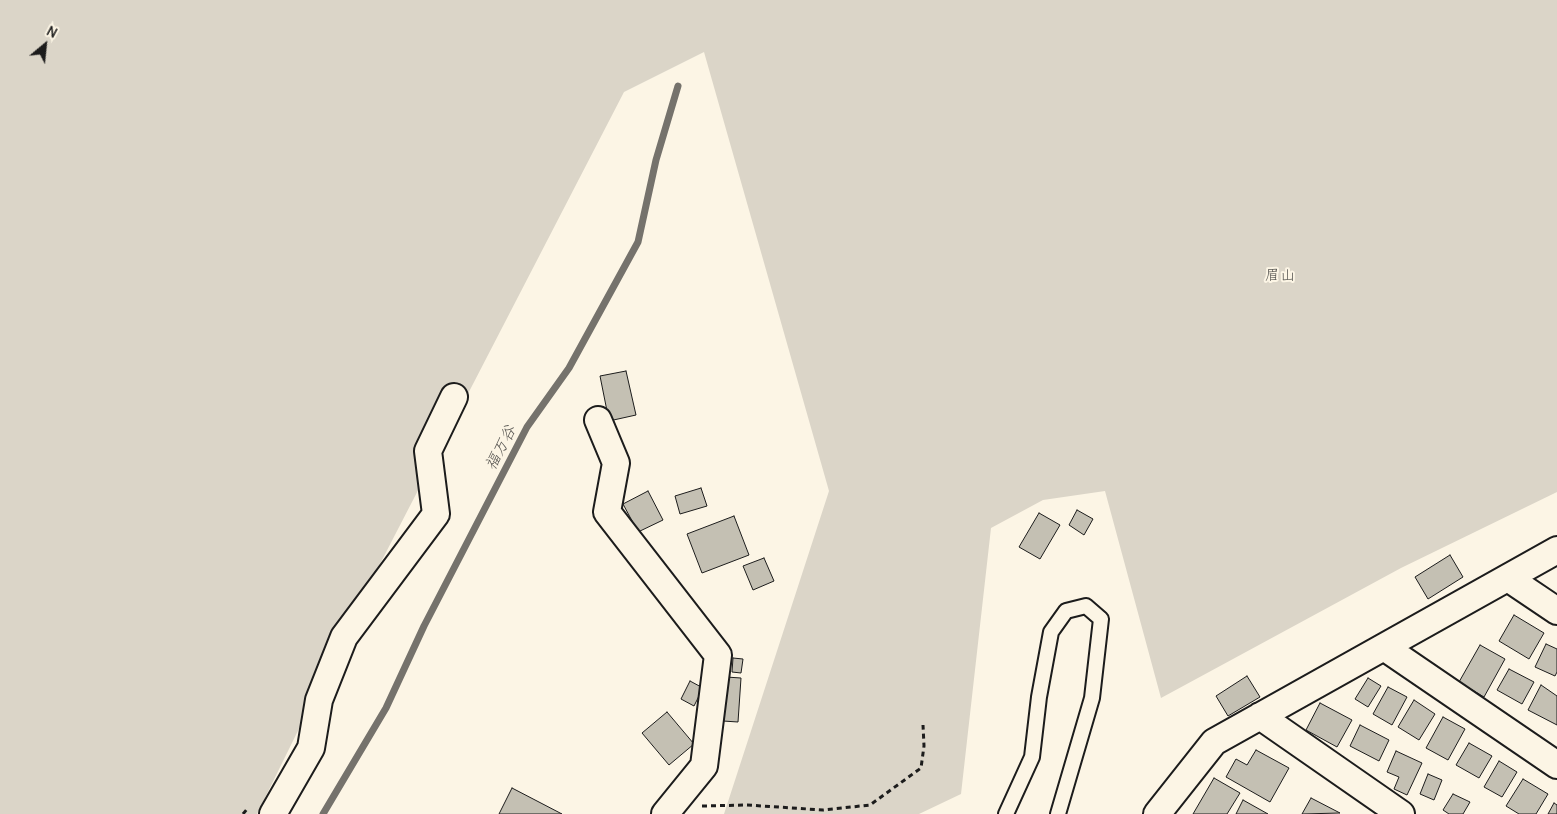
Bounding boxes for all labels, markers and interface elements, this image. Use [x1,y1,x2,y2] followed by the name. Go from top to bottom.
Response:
[20,20,70,70] north arrow
[44,22,61,42] text: N
[1265,267,1295,285] park label: 眉山
[481,422,521,474] water label: 福万谷

